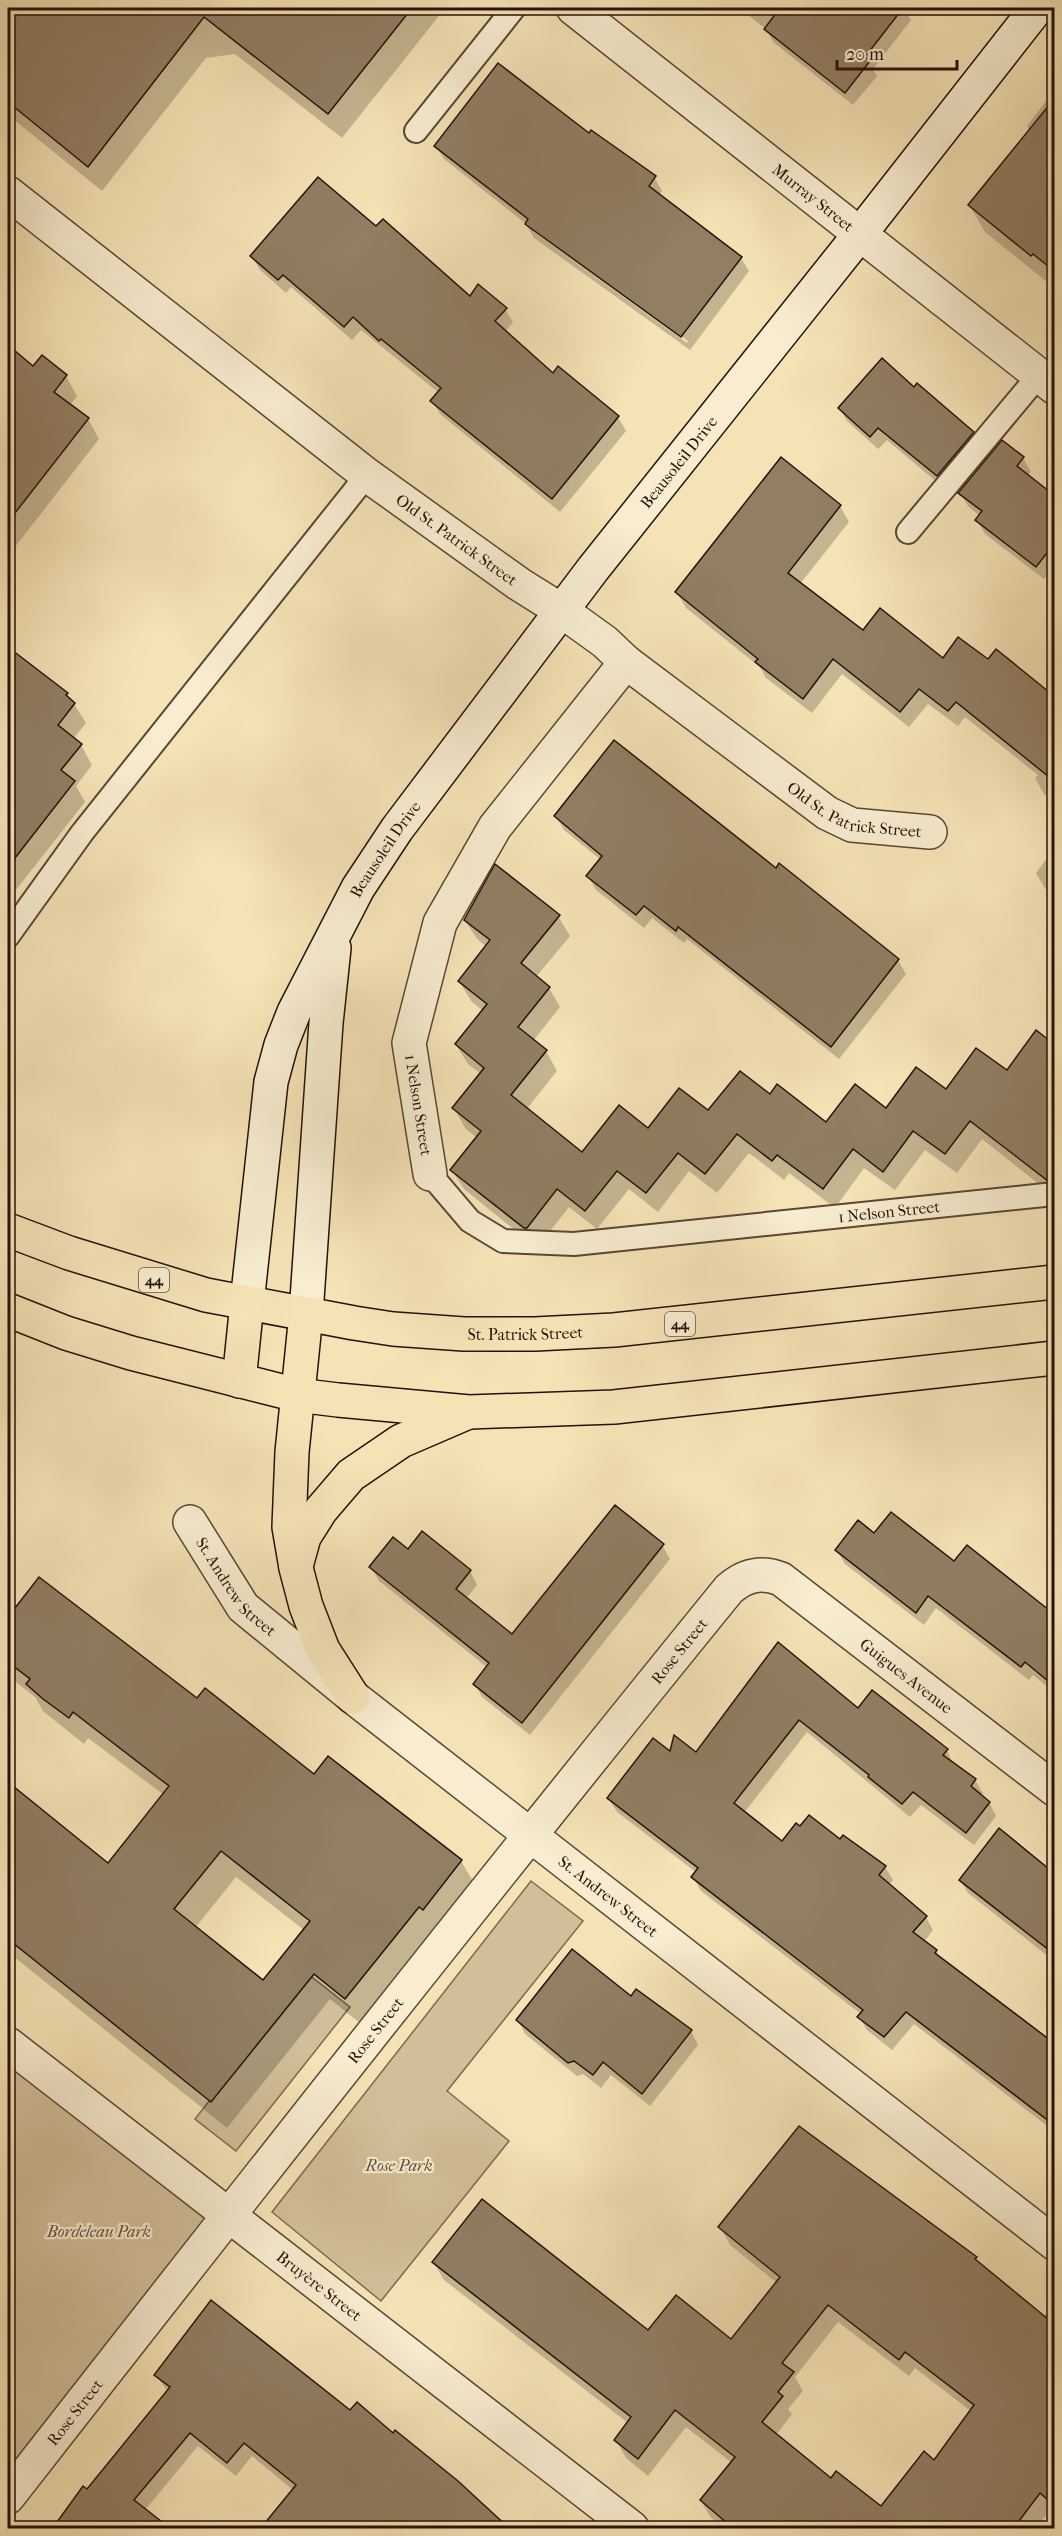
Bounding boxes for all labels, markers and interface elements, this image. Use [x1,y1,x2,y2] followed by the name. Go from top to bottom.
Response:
[837,33,957,71] scale bar
[846,44,884,65] text: 20 m
[768,160,858,236] street label: Murray Street
[636,412,721,512] street label: Beausoleil Drive
[392,490,521,590] street label: Old St. Patrick Street
[783,778,923,841] street label: Old St. Patrick Street
[346,797,425,901] street label: Beausoleil Drive
[401,1053,436,1157] street label: 1 Nelson Street
[837,1197,941,1226] street label: 1 Nelson Street
[139,1268,169,1292] road number: 44
[665,1312,695,1336] road number: 44
[467,1323,584,1344] street label: St. Patrick Street
[192,1534,280,1640] street label: St. Andrew Street
[647,1614,712,1688] street label: Rose Street
[856,1634,956,1718] street label: Guigues Avenue
[555,1852,662,1941] street label: St. Andrew Street
[343,1993,408,2067] street label: Rose Street
[364,2156,433,2175] park label: Rose Park
[46,2222,151,2241] park label: Bordeleau Park
[273,2247,366,2325] street label: Bruyère Street
[43,2375,107,2449] street label: Rose Street

